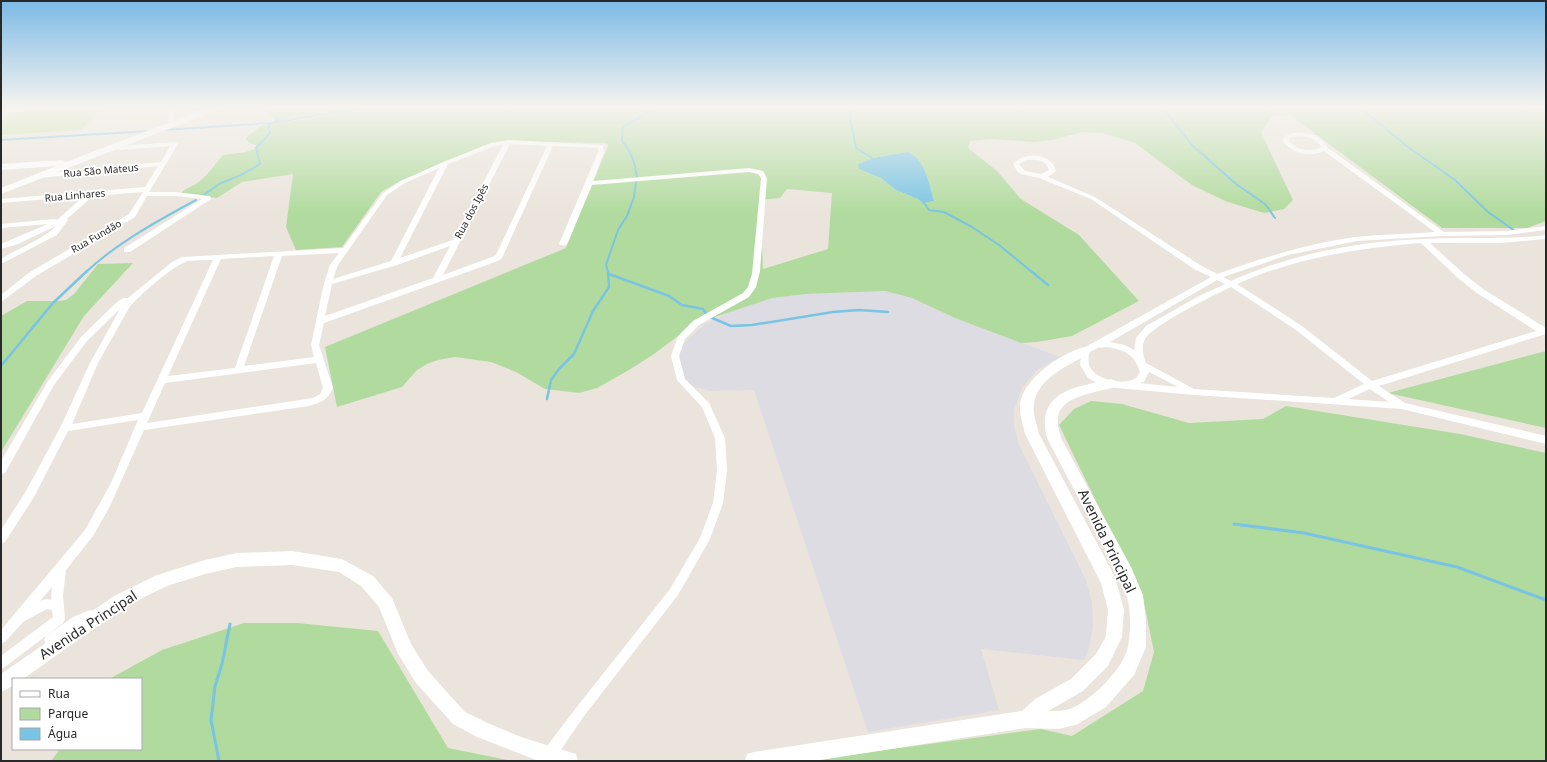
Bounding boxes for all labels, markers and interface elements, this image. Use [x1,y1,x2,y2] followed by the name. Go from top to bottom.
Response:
[63,160,139,180] street label: Rua São Mateus
[451,181,491,241] street label: Rua dos Ipês
[44,185,106,205] street label: Rua Linhares
[68,216,124,256] street label: Rua Fundão
[1074,486,1141,596] street label: Avenida Principal
[35,586,140,663] street label: Avenida Principal
[12,678,142,750] legend
[48,685,70,702] text: Rua
[48,705,89,722] text: Parque
[48,725,77,742] text: Água

